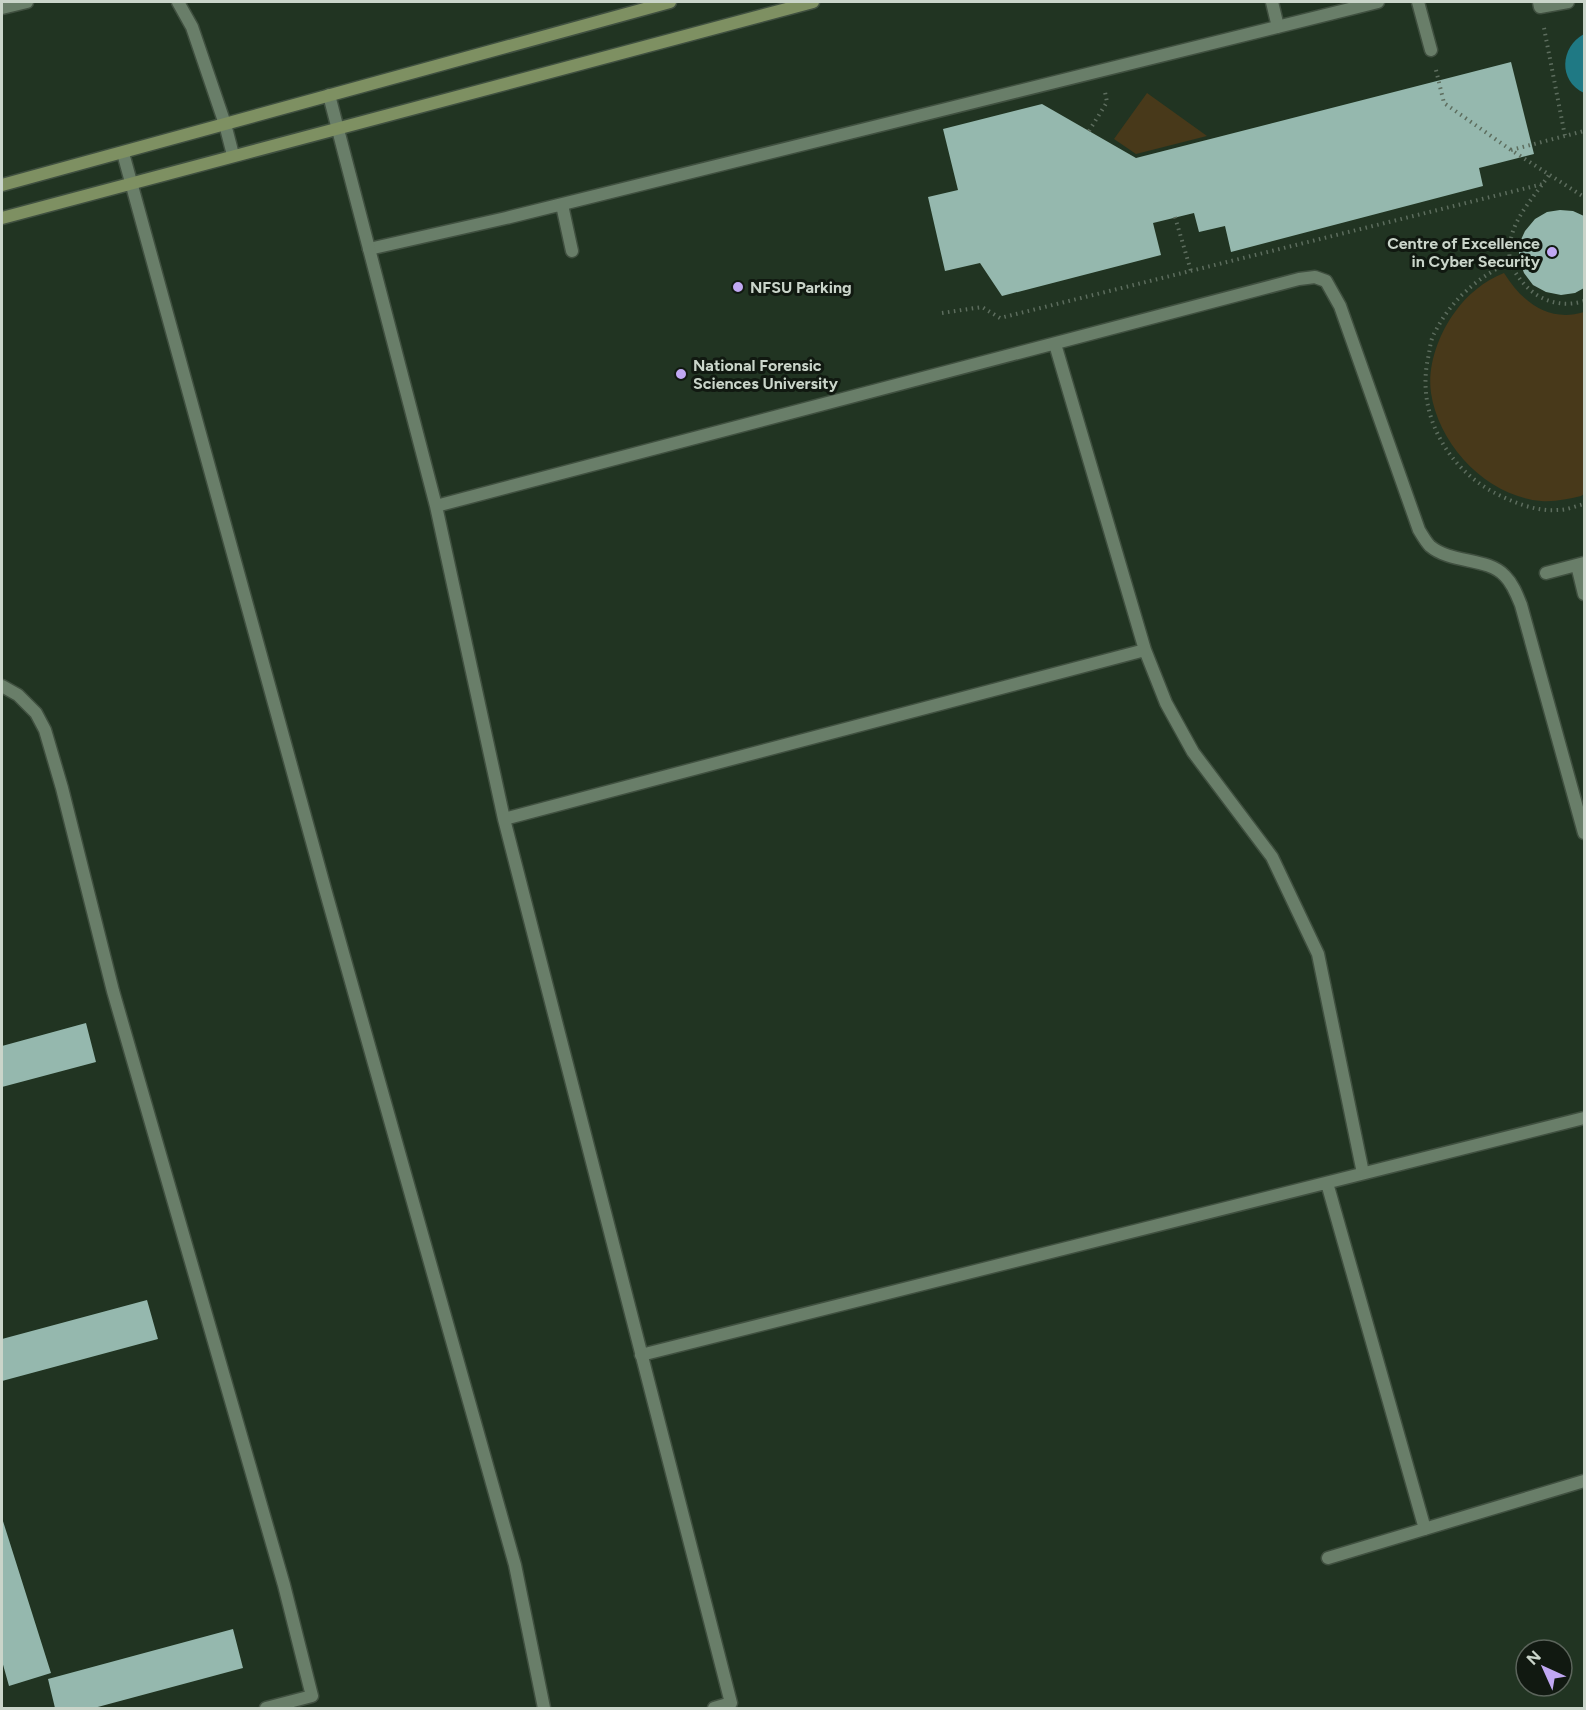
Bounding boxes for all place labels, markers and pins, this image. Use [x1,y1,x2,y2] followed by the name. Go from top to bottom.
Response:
[1387,234,1541,271] place label: Centre of Excellence in Cyber Security
[1545,245,1559,259] marker: Centre of Excellence in Cyber Security
[750,278,852,297] place label: NFSU Parking
[731,280,745,294] marker: NFSU Parking
[693,356,839,393] place label: National Forensic Sciences University
[674,367,688,381] marker: National Forensic Sciences University

